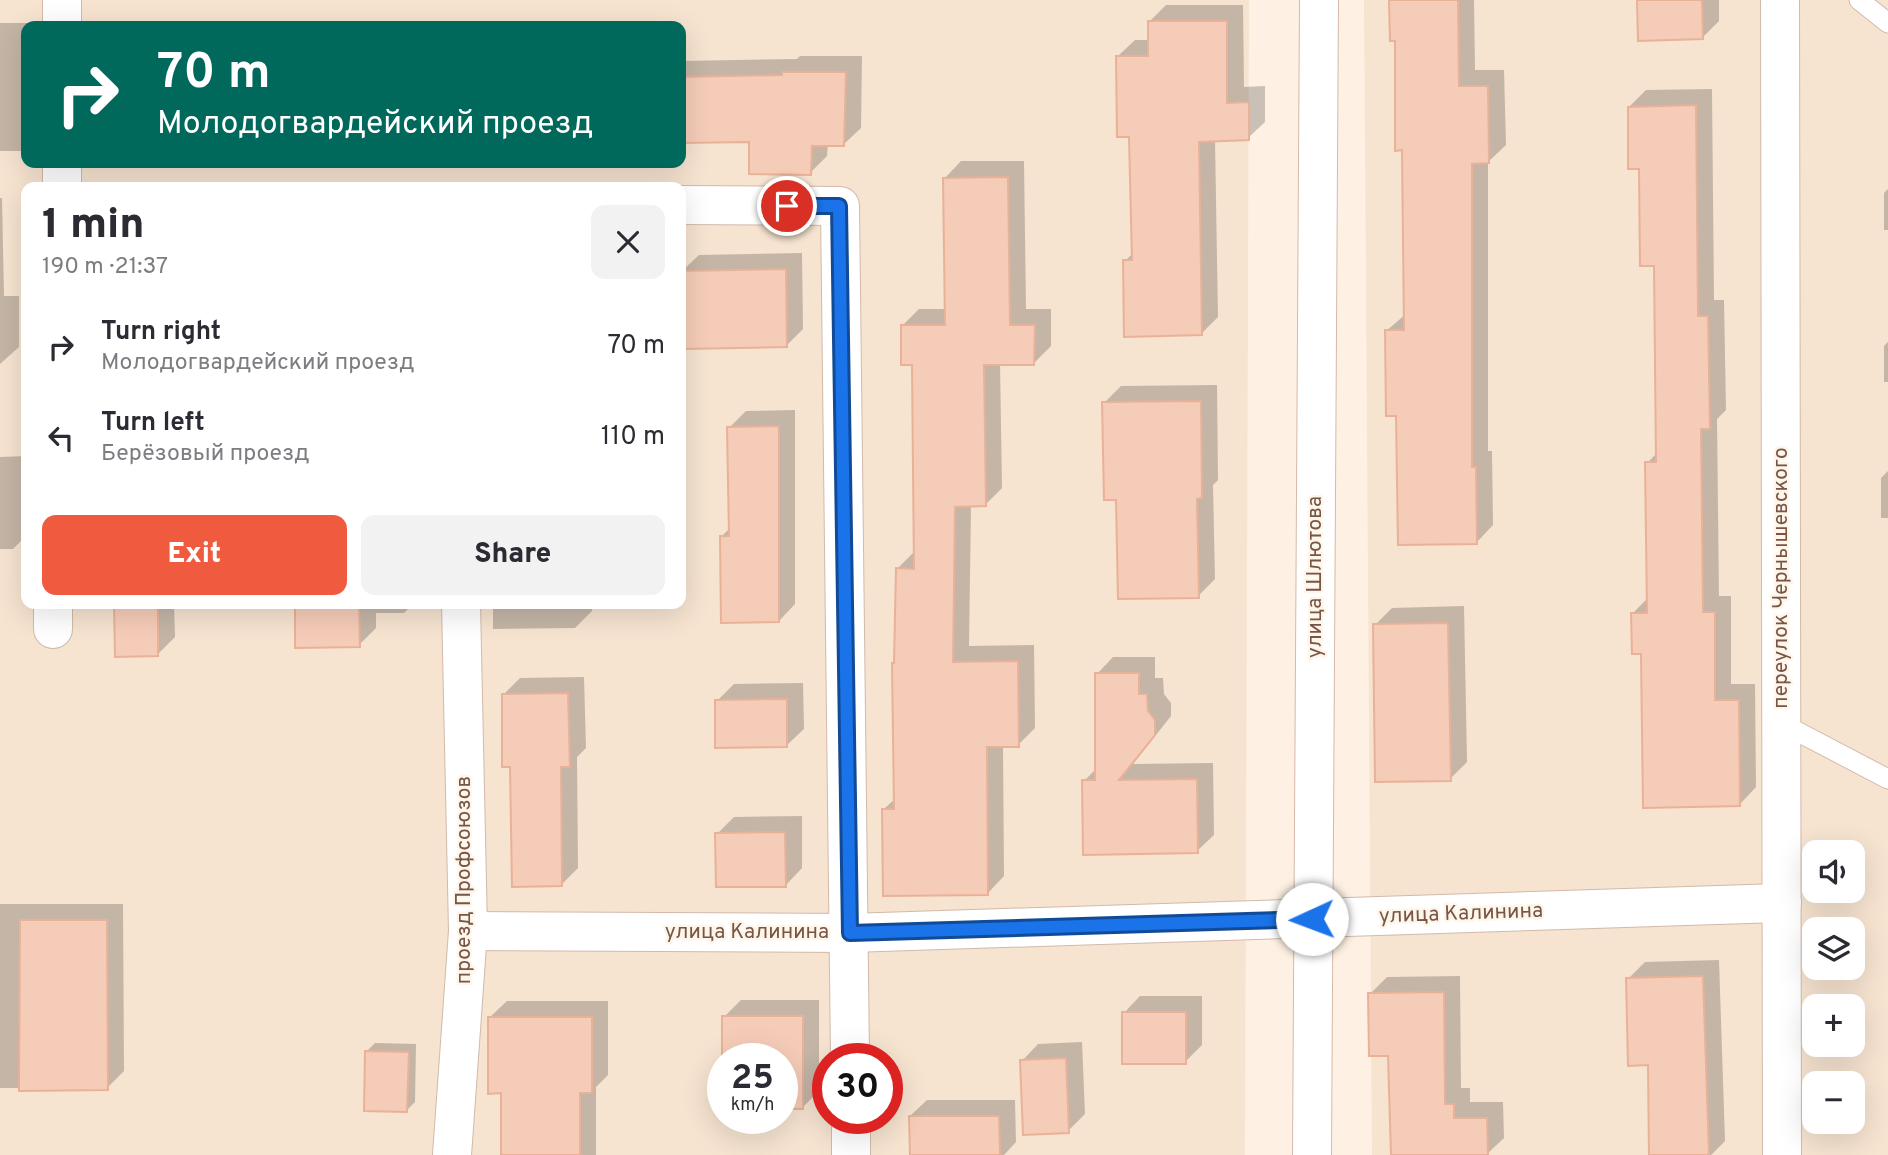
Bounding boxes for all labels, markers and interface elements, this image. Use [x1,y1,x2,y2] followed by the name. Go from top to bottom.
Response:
[157,44,271,106] text: 70 m
[42,49,133,140] icon: right
[157,105,593,145] text: Молодогвардейский проезд
[757,176,817,236] pin
[768,187,806,225] icon: arrive
[42,200,145,253] text: 1 min
[591,205,665,279] button: close
[42,253,168,282] text: 190 m · 21:37
[101,316,221,349] text: Turn right
[42,328,80,366] icon: right
[607,330,665,363] text: 70 m
[101,349,414,378] text: Молодогвардейский проезд
[101,407,205,440] text: Turn left
[42,419,80,457] icon: left
[601,421,665,454] text: 110 m
[101,440,310,469] text: Берёзовый проезд
[1768,447,1795,709] street label: переулок Чернышевского
[1302,496,1329,658] street label: улица Шлютова
[42,515,347,595] button: Exit
[361,515,665,595] button: Share
[451,776,478,984] street label: проезд Профсоюзов
[1802,840,1865,1134] map controls
[1802,840,1865,903] button: sound
[1275,882,1349,956] position arrow
[1378,898,1544,930] street label: улица Калинина
[1802,917,1865,980] button: layers
[665,919,829,946] street label: улица Калинина
[1802,994,1865,1057] button: +
[812,1043,903,1134] speed limit sign: 30
[731,1057,774,1101] text: 25
[1802,1071,1865,1134] button: −
[731,1094,774,1117] text: km/h

